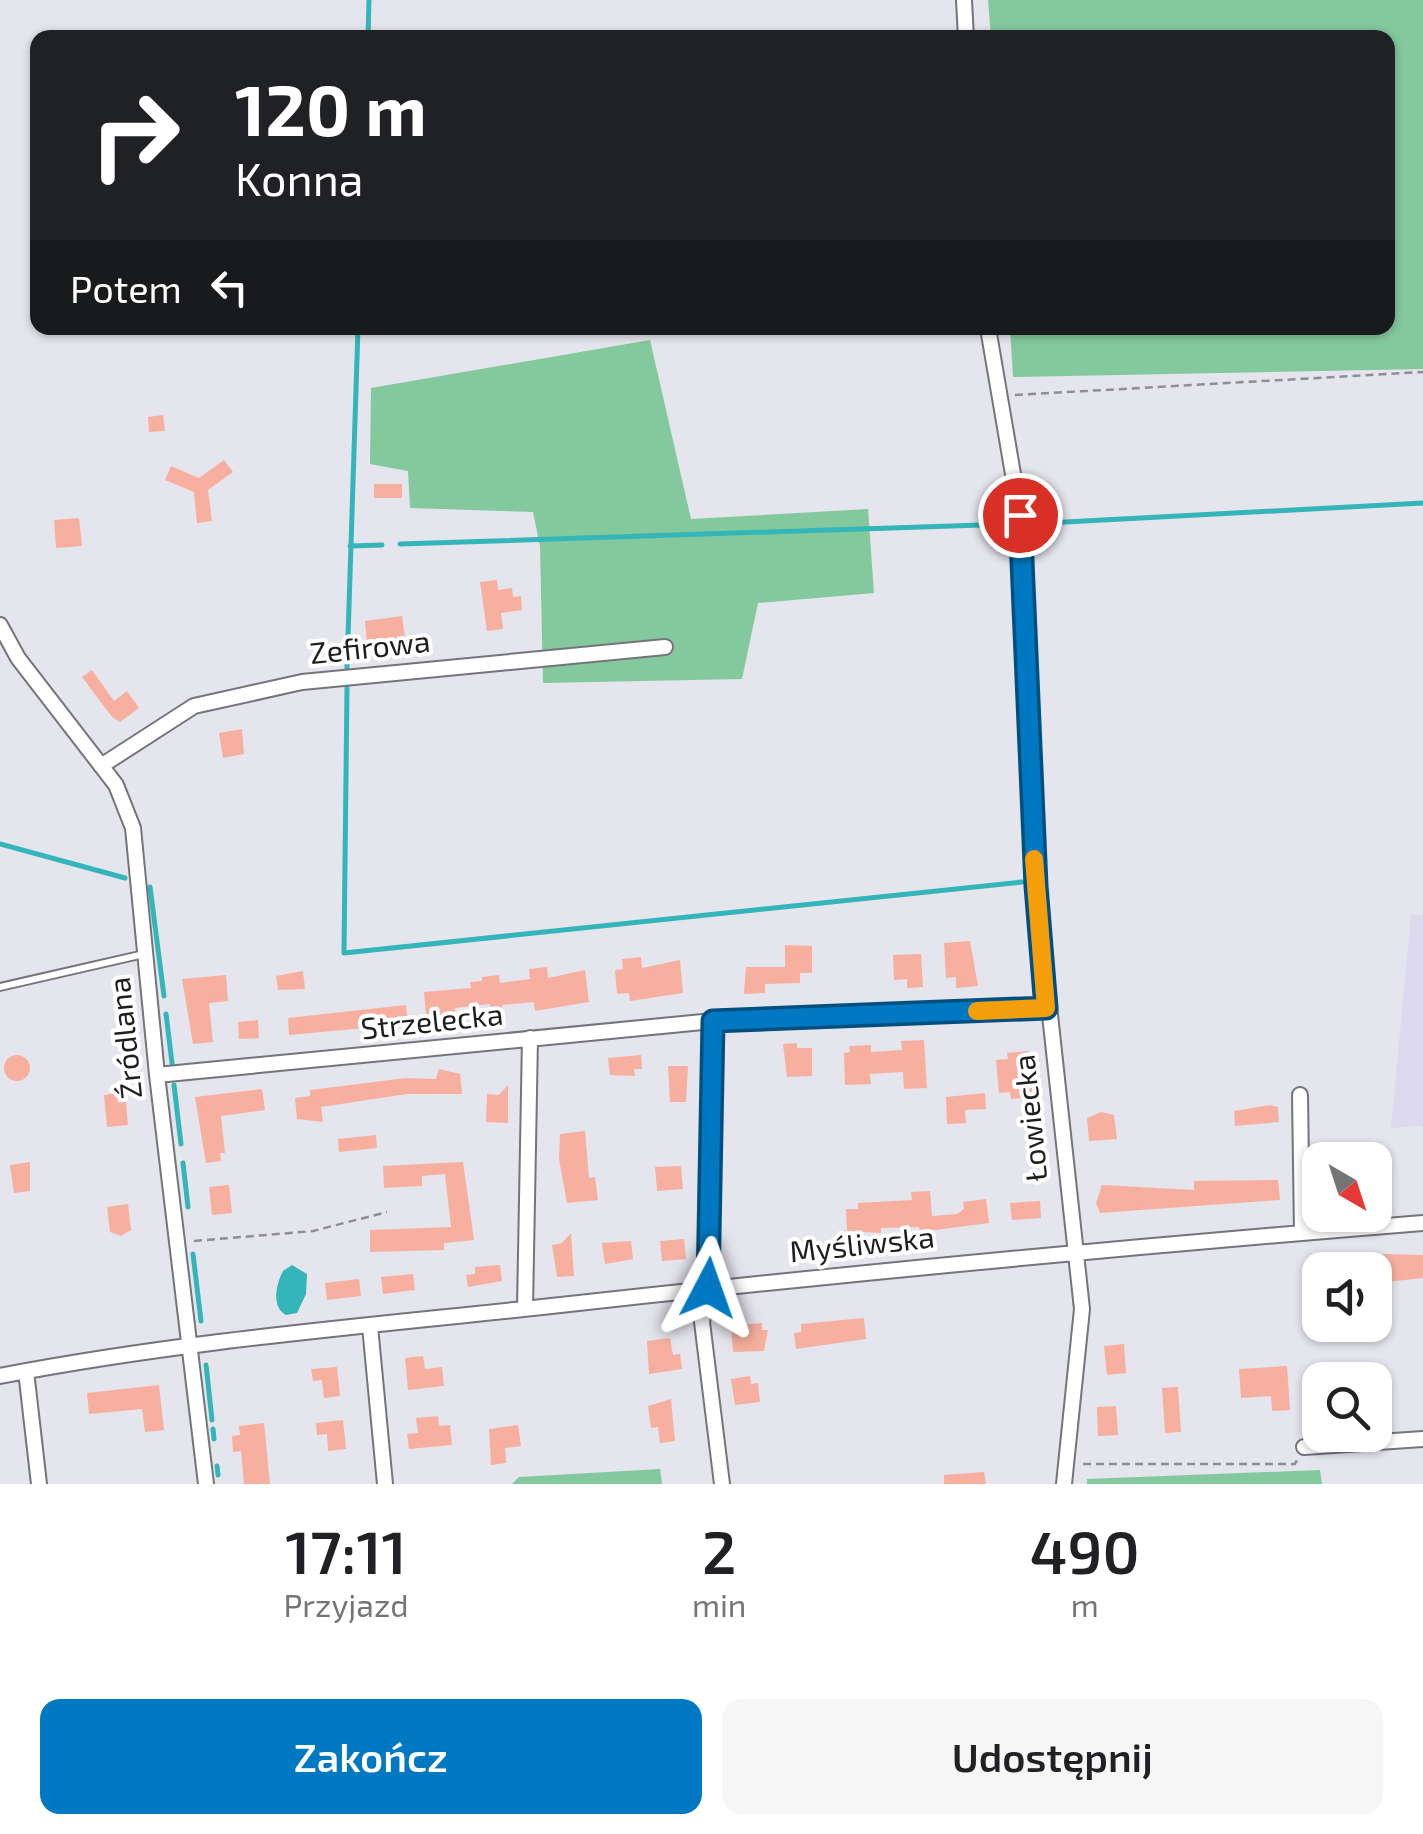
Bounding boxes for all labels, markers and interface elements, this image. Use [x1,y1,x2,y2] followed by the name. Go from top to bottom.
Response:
[235,66,427,150] text: 120 m
[70,70,200,200] icon: right
[235,151,364,205] text: Konna
[202,260,257,315] icon: left
[70,265,182,311] text: Potem
[978,473,1063,558] pin
[993,488,1048,543] icon: arrive
[308,622,432,670] street label: Zefirowa
[100,976,148,1101] street label: Źródlana
[359,995,505,1045] street label: Strzelecka
[1004,1053,1054,1183] street label: Łowiecka
[1302,1142,1392,1232] north arrow
[1302,1142,1392,1452] map controls
[788,1218,936,1269] street label: Myśliwska
[656,1236,760,1340] position arrow
[1302,1252,1392,1342] button: sound
[1302,1362,1392,1452] button: search
[285,1514,407,1586] text: 17:11
[702,1514,736,1586] text: 2
[1030,1514,1140,1586] text: 490
[283,1585,409,1623] text: Przyjazd
[692,1585,746,1623] text: min
[1071,1585,1099,1623] text: m
[40,1699,702,1814] button: Zakończ
[722,1699,1383,1814] button: Udostępnij

